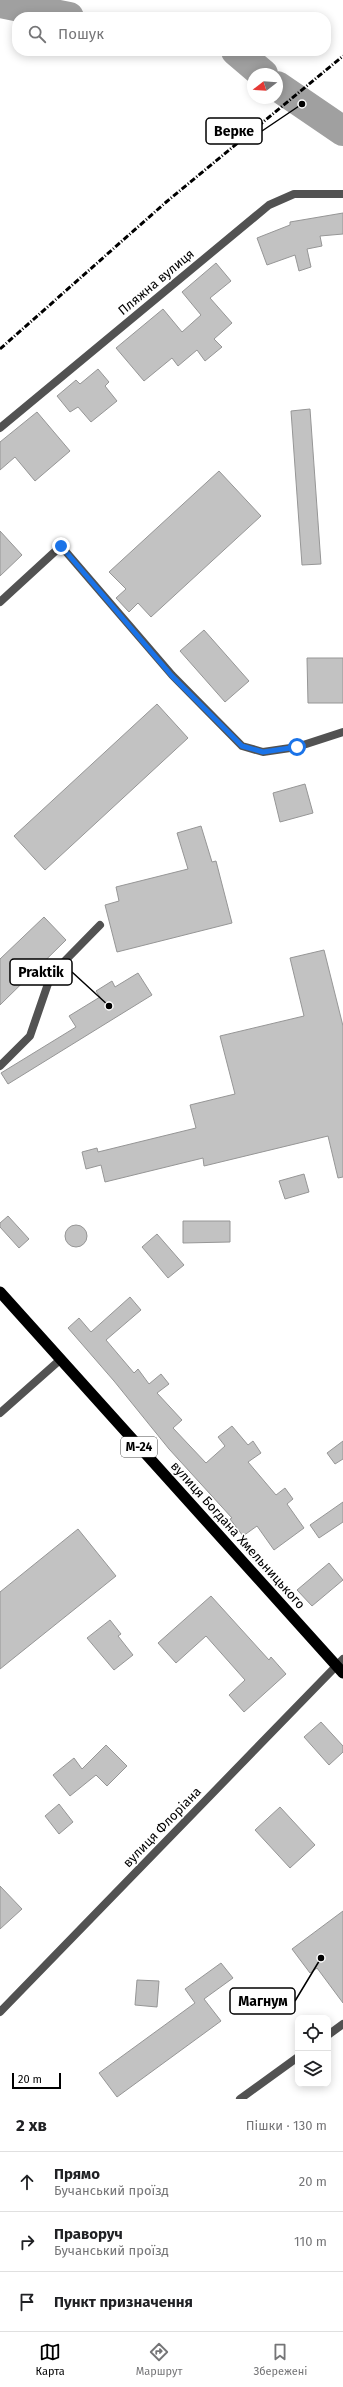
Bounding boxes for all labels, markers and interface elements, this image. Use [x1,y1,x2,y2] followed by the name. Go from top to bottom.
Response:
[12,12,331,56] search box
[26,23,48,45] icon: search
[58,25,104,43] text: Пошук
[247,68,283,104] north arrow
[206,118,262,144] callout: Верке
[214,123,254,140] text: Верке
[115,246,197,318] street label: Пляжна вулиця
[52,537,70,555] route end
[288,738,306,756] route start
[10,959,72,985] callout: Praktik
[18,964,64,981] text: Praktik
[121,1437,157,1457] road number: М-24
[168,1458,308,1612] street label: вулиця Богдана Хмельницького
[120,1784,204,1870] street label: вулиця Флоріана
[230,1988,295,2014] callout: Магнум
[238,1993,288,2010] text: Магнум
[295,2015,331,2087] map controls
[295,2015,331,2051] button: locate
[295,2051,331,2087] button: layers
[12,2071,61,2090] scale bar
[18,2073,42,2086] text: 20 m
[16,2115,47,2136] text: 2 хв
[246,2118,327,2133] text: Пішки · 130 m
[54,2165,100,2183] text: Прямо
[16,2171,38,2193] icon: ahead
[299,2174,327,2189] text: 20 m
[54,2183,169,2198] text: Бучанський проїзд
[54,2225,123,2243] text: Праворуч
[16,2231,38,2253] icon: right
[294,2234,327,2249] text: 110 m
[54,2243,169,2258] text: Бучанський проїзд
[16,2291,38,2313] icon: arrive
[54,2293,193,2311] text: Пункт призначення
[36,2341,65,2378] tab: Карта
[136,2341,182,2378] tab: Маршрут
[253,2341,307,2378] tab: Збережені

